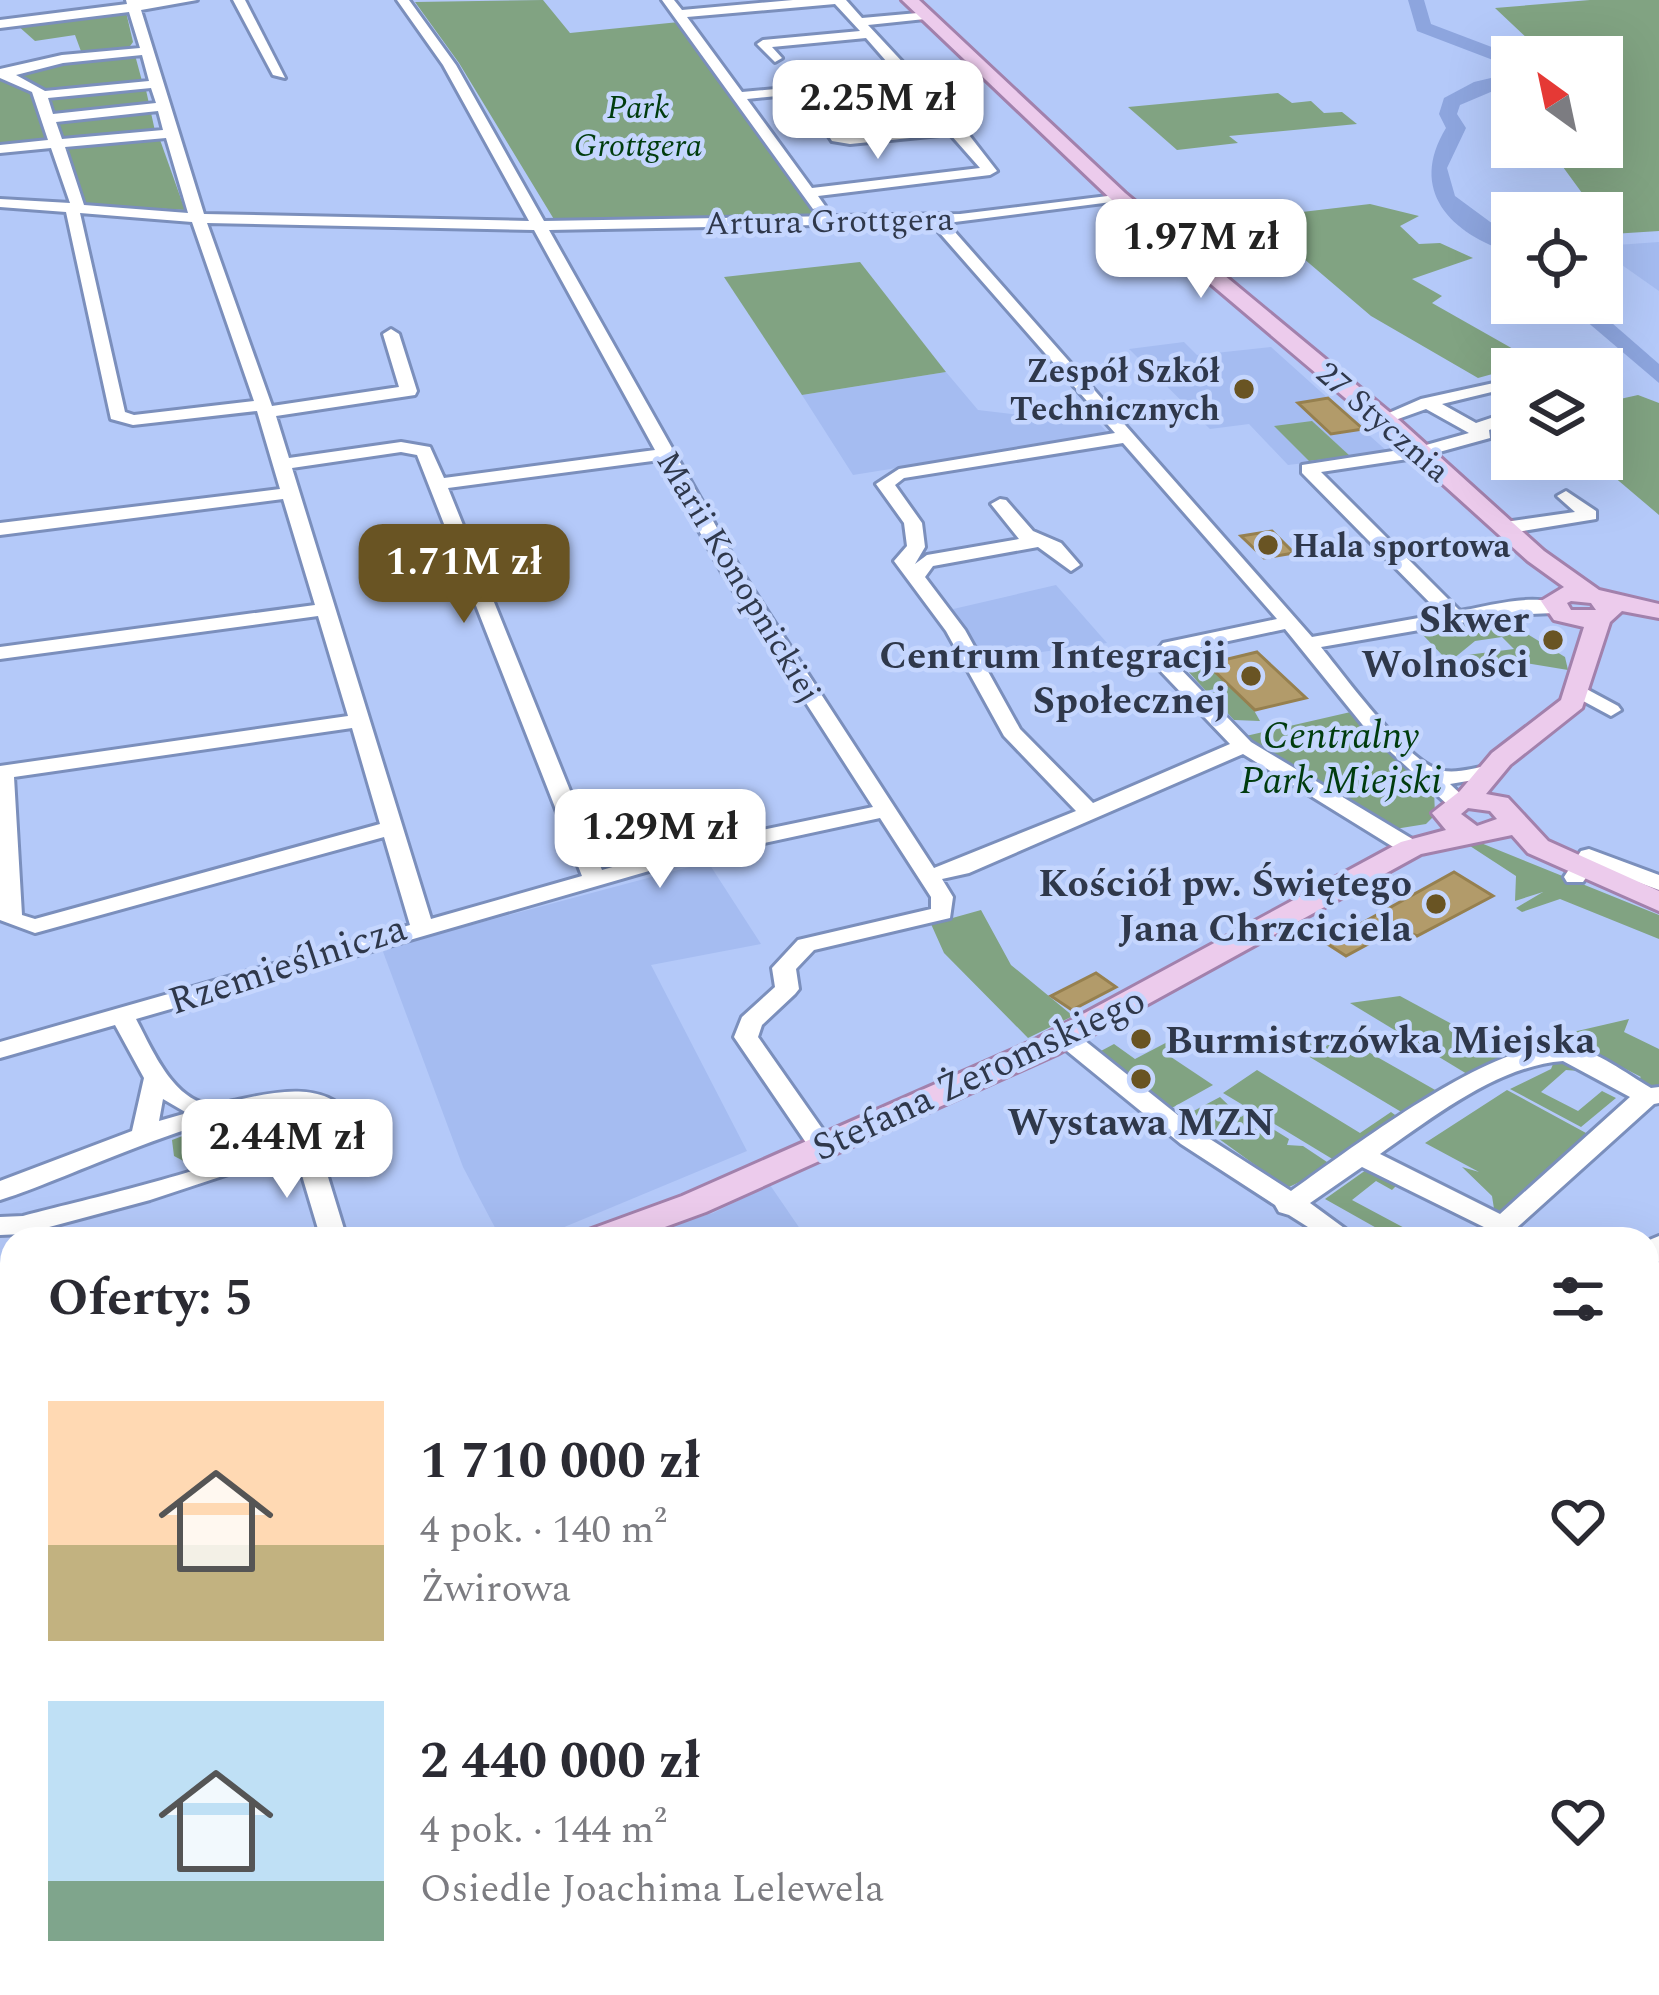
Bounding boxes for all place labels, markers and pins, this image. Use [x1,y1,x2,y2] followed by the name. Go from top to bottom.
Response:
[754,60,1002,162] pin: 2.25M zł
[1077,199,1325,301] pin: 1.97M zł
[1010,347,1220,435] place label: Zespół Szkół Technicznych
[1231,376,1257,402] marker: Zespół Szkół Technicznych
[1292,522,1511,572] place label: Hala sportowa
[340,524,588,626] pin: 1.71M zł
[1255,532,1281,558] marker: Hala sportowa
[1361,591,1529,695] place label: Skwer Wolności
[879,627,1227,731] place label: Centrum Integracji Społecznej
[1540,627,1566,653] marker: Skwer Wolności
[1238,663,1264,689] marker: Centrum Integracji Społecznej
[536,789,784,891] pin: 1.29M zł
[1038,855,1412,959] place label: Kościół pw. Świętego Jana Chrzciciela
[1423,891,1449,917] marker: Kościół pw. Świętego Jana Chrzciciela
[1165,1012,1596,1071] place label: Burmistrzówka Miejska
[1128,1026,1154,1052] marker: Burmistrzówka Miejska
[1128,1066,1154,1092] marker: Wystawa MZN
[1007,1094,1275,1153] place label: Wystawa MZN
[163,1099,411,1201] pin: 2.44M zł

